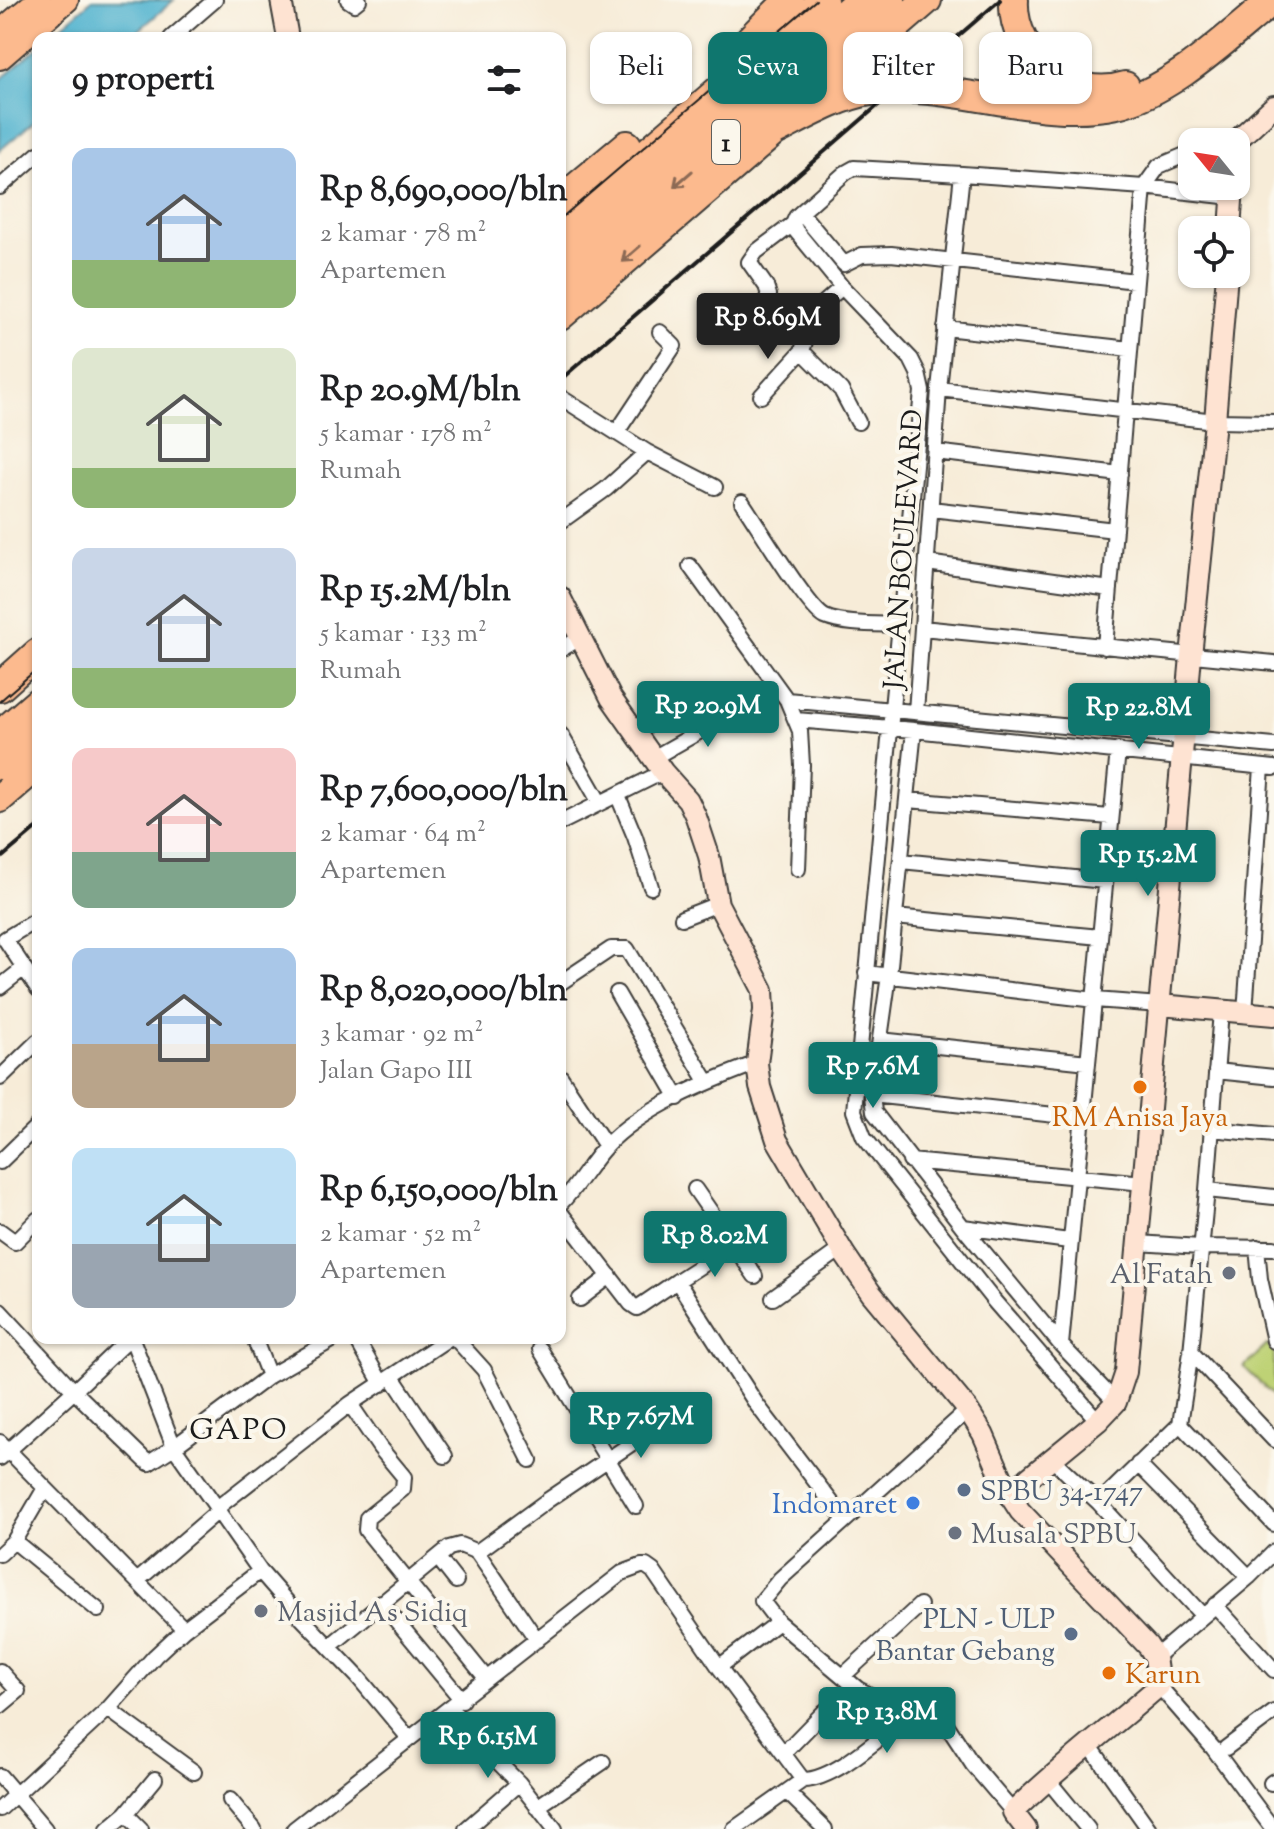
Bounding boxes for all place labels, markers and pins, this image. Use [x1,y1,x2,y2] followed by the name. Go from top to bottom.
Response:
[685,293,851,361] pin: Rp 8.69M
[625,681,791,749] pin: Rp 20.9M
[1056,683,1222,751] pin: Rp 22.8M
[1065,830,1231,898] pin: Rp 15.2M
[799,1042,947,1110] pin: Rp 7.6M
[1131,1078,1149,1096] marker: RM Anisa Jaya
[1052,1099,1228,1139] place label: RM Anisa Jaya
[632,1211,798,1279] pin: Rp 8.02M
[1110,1256,1213,1296] place label: Al Fatah
[1220,1264,1238,1282] marker: Al Fatah
[558,1392,724,1460] pin: Rp 7.67M
[980,1473,1143,1513] place label: SPBU 34-1747
[955,1481,973,1499] marker: SPBU 34-1747
[772,1486,897,1526] place label: Indomaret
[904,1494,922,1512] marker: Indomaret
[971,1516,1136,1556] place label: Musala SPBU
[946,1524,964,1542] marker: Musala SPBU
[277,1594,468,1634] place label: Masjid As Sidiq
[876,1601,1055,1673] place label: PLN - ULP Bantar Gebang
[252,1602,270,1620] marker: Masjid As Sidiq
[1062,1625,1080,1643] marker: PLN - ULP Bantar Gebang
[1125,1656,1201,1696] place label: Karun
[1100,1664,1118,1682] marker: Karun
[804,1687,970,1755] pin: Rp 13.8M
[405,1712,571,1780] pin: Rp 6.15M

